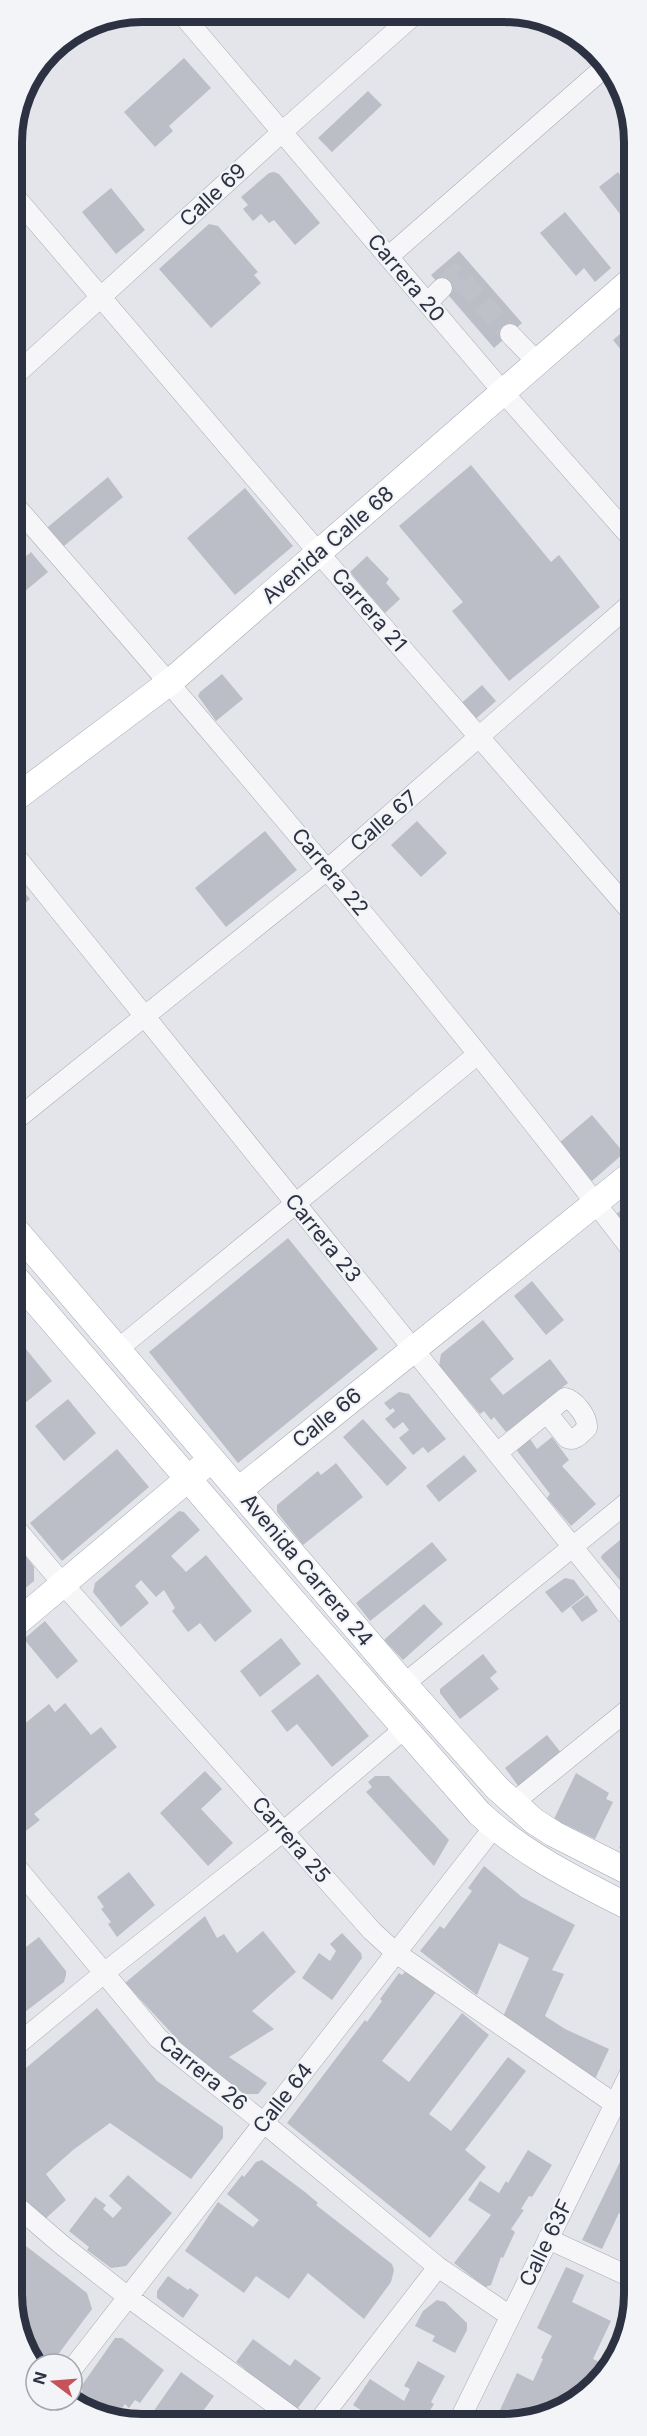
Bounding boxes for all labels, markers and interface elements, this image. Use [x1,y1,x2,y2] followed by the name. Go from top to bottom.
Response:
[174,158,251,232] street label: Calle 69
[362,229,450,327] street label: Carrera 20
[257,481,399,609] street label: Avenida Calle 68
[326,563,412,656] street label: Carrera 21
[345,785,422,856] street label: Calle 67
[287,823,374,920] street label: Carrera 22
[280,1188,367,1287] street label: Carrera 23
[287,1382,366,1453] street label: Calle 66
[236,1488,379,1651] street label: Avenida Carrera 24
[247,1791,336,1888] street label: Carrera 25
[154,2029,253,2116] street label: Carrera 26
[247,2058,318,2138] street label: Calle 64
[514,2195,577,2290] street label: Calle 63F
[24,2352,84,2412] north arrow
[28,2369,51,2386] text: N

